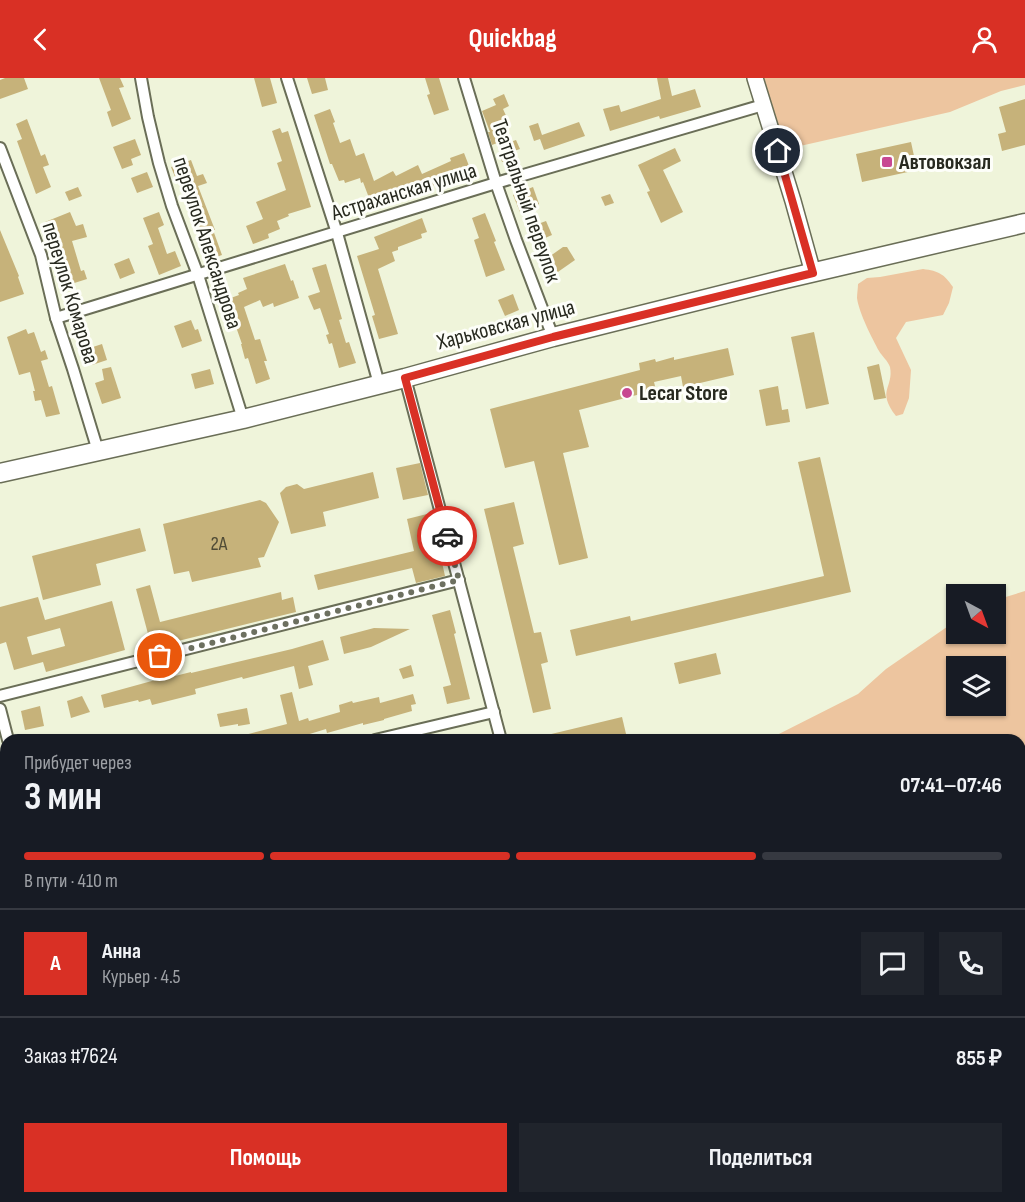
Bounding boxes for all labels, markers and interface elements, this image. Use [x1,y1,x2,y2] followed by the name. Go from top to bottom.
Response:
[24,23,57,56] icon: back
[468,23,557,55] text: Quickbag
[968,23,1001,56] icon: person
[485,116,567,287] street label: Театральный переулок
[752,125,803,176] pin
[761,134,794,167] icon: home
[898,149,991,176] place label: Автовокзал
[166,154,248,332] street label: переулок Александрова
[880,155,894,169] marker: Автовокзал
[327,157,480,227] street label: Астраханская улица
[36,219,104,367] street label: переулок Комарова
[433,294,578,357] street label: Харьковская улица
[639,380,728,407] place label: Lecar Store
[620,386,634,400] marker: Lecar Store
[417,506,477,566] courier
[431,520,464,553] icon: car
[211,532,228,556] house number: 2А
[946,584,1006,644] north arrow
[946,584,1006,716] map controls
[134,630,185,681] pin
[143,639,176,672] icon: bag
[946,656,1006,716] button: layers
[24,751,132,775] text: Прибудет через
[900,772,1002,799] text: 07:41–07:46
[24,774,102,821] text: 3 мин
[24,869,118,893] text: В пути · 410 m
[861,932,924,995] button: chat
[939,932,1002,995] button: phone
[102,938,141,965] text: Анна
[50,950,61,977] text: А
[102,965,181,989] text: Курьер · 4.5
[24,1043,117,1070] text: Заказ #7624
[956,1045,1002,1072] text: 855 ₽
[24,1123,507,1192] button: Помощь
[519,1123,1002,1192] button: Поделиться

